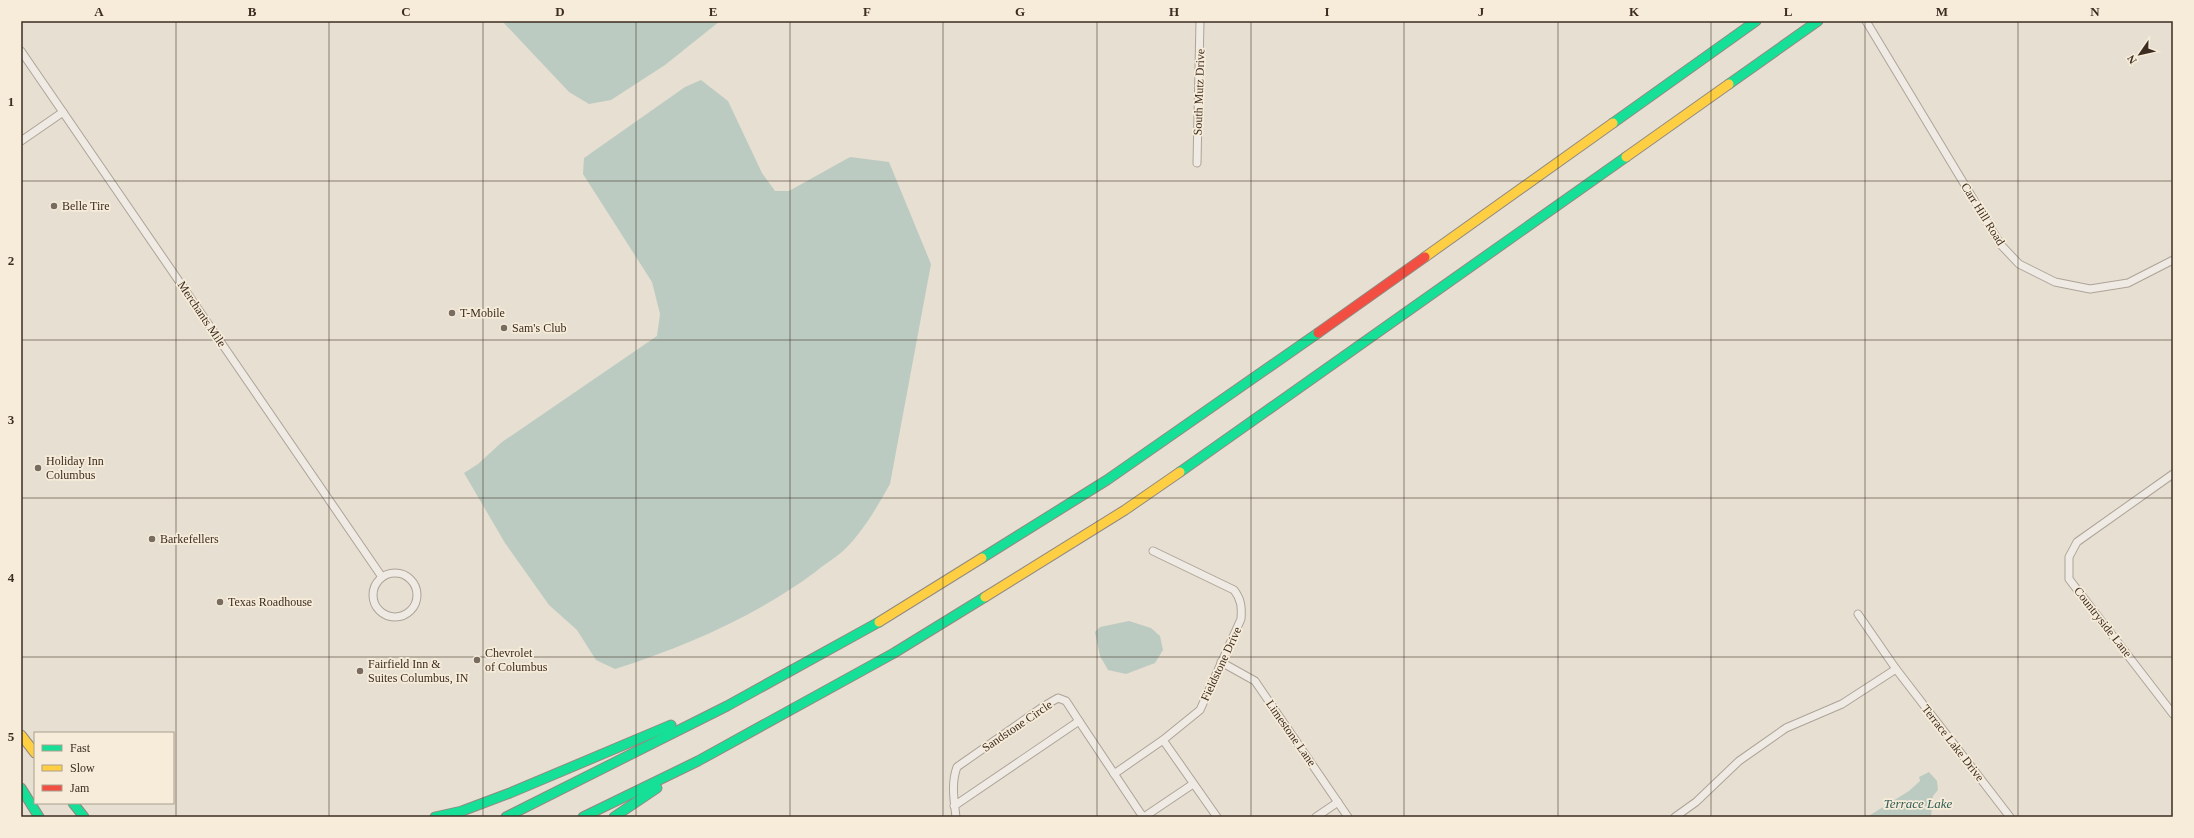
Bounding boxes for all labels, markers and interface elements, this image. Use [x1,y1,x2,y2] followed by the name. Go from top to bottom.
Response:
[94,4,104,19] text: A
[248,4,257,19] text: B
[401,4,411,19] text: C
[555,4,565,19] text: D
[709,4,717,19] text: E
[863,4,871,19] text: F
[1015,4,1025,19] text: G
[1169,4,1179,19] text: H
[1324,4,1330,19] text: I
[1478,4,1485,19] text: J
[1629,4,1640,19] text: K
[1784,4,1793,19] text: L
[1936,4,1948,19] text: M
[2090,4,2100,19] text: N
[2120,34,2160,74] north arrow
[1190,48,1208,136] street label: South Mutz Drive
[2124,53,2139,66] text: N
[8,94,14,109] text: 1
[1958,180,2008,248] street label: Carr Hill Road
[62,199,110,213] place label: Belle Tire
[49,201,59,211] marker: Belle Tire
[8,253,14,268] text: 2
[175,278,229,350] street label: Merchants Mile
[460,306,505,320] place label: T-Mobile
[447,308,457,318] marker: T-Mobile
[512,321,567,335] place label: Sam's Club
[499,323,509,333] marker: Sam's Club
[8,412,15,427] text: 3
[46,454,104,482] place label: Holiday Inn Columbus
[33,463,43,473] marker: Holiday Inn Columbus
[160,532,219,546] place label: Barkefellers
[147,534,157,544] marker: Barkefellers
[8,570,15,585] text: 4
[2071,584,2135,660] street label: Countryside Lane
[228,595,312,609] place label: Texas Roadhouse
[215,597,225,607] marker: Texas Roadhouse
[1198,625,1244,703] street label: Fieldstone Drive
[485,646,548,674] place label: Chevrolet of Columbus
[472,655,482,665] marker: Chevrolet of Columbus
[368,657,469,685] place label: Fairfield Inn & Suites Columbus, IN
[355,666,365,676] marker: Fairfield Inn & Suites Columbus, IN
[979,697,1055,755] street label: Sandstone Circle
[1263,697,1319,769] street label: Limestone Lane
[1919,702,1987,784] street label: Terrace Lake Drive
[8,729,15,744] text: 5
[34,732,174,804] legend
[70,741,91,755] text: Fast
[70,761,95,775] text: Slow
[70,781,90,795] text: Jam
[1884,796,1952,811] water label: Terrace Lake

